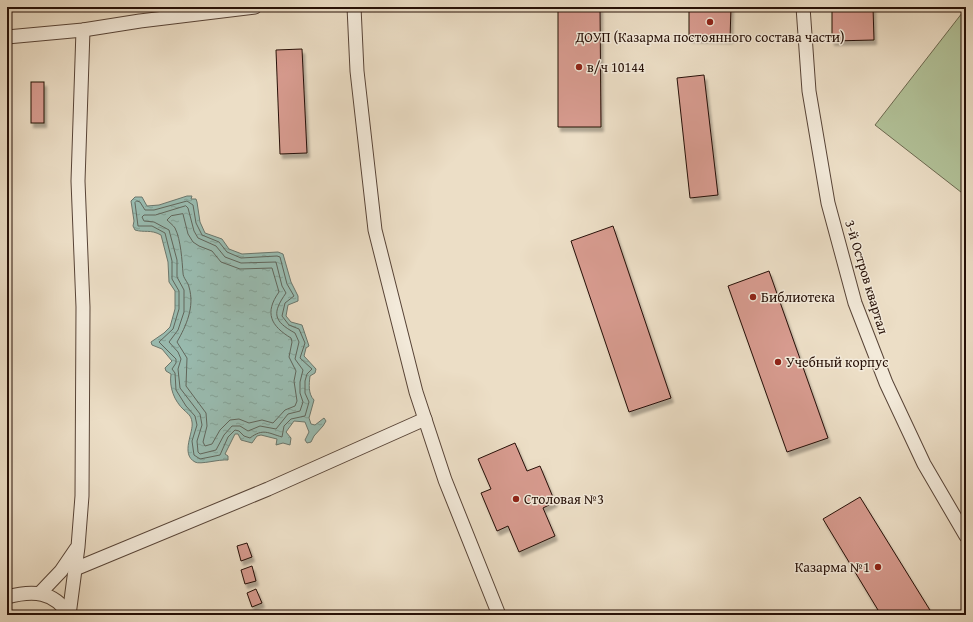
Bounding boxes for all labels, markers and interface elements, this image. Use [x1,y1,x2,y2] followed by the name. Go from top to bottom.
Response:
[705,17,715,27] marker: ДОУП (Казарма постоянного состава части)
[574,27,845,47] place label: ДОУП (Казарма постоянного состава части)
[587,57,645,77] place label: в/ч 10144
[574,62,584,72] marker: в/ч 10144
[840,217,894,337] street label: 3-й Остров квартал
[761,287,835,307] place label: Библиотека
[748,292,758,302] marker: Библиотека
[786,352,888,372] place label: Учебный корпус
[773,357,783,367] marker: Учебный корпус
[524,489,604,509] place label: Столовая №3
[511,494,521,504] marker: Столовая №3
[795,557,870,577] place label: Казарма №1
[873,562,883,572] marker: Казарма №1

